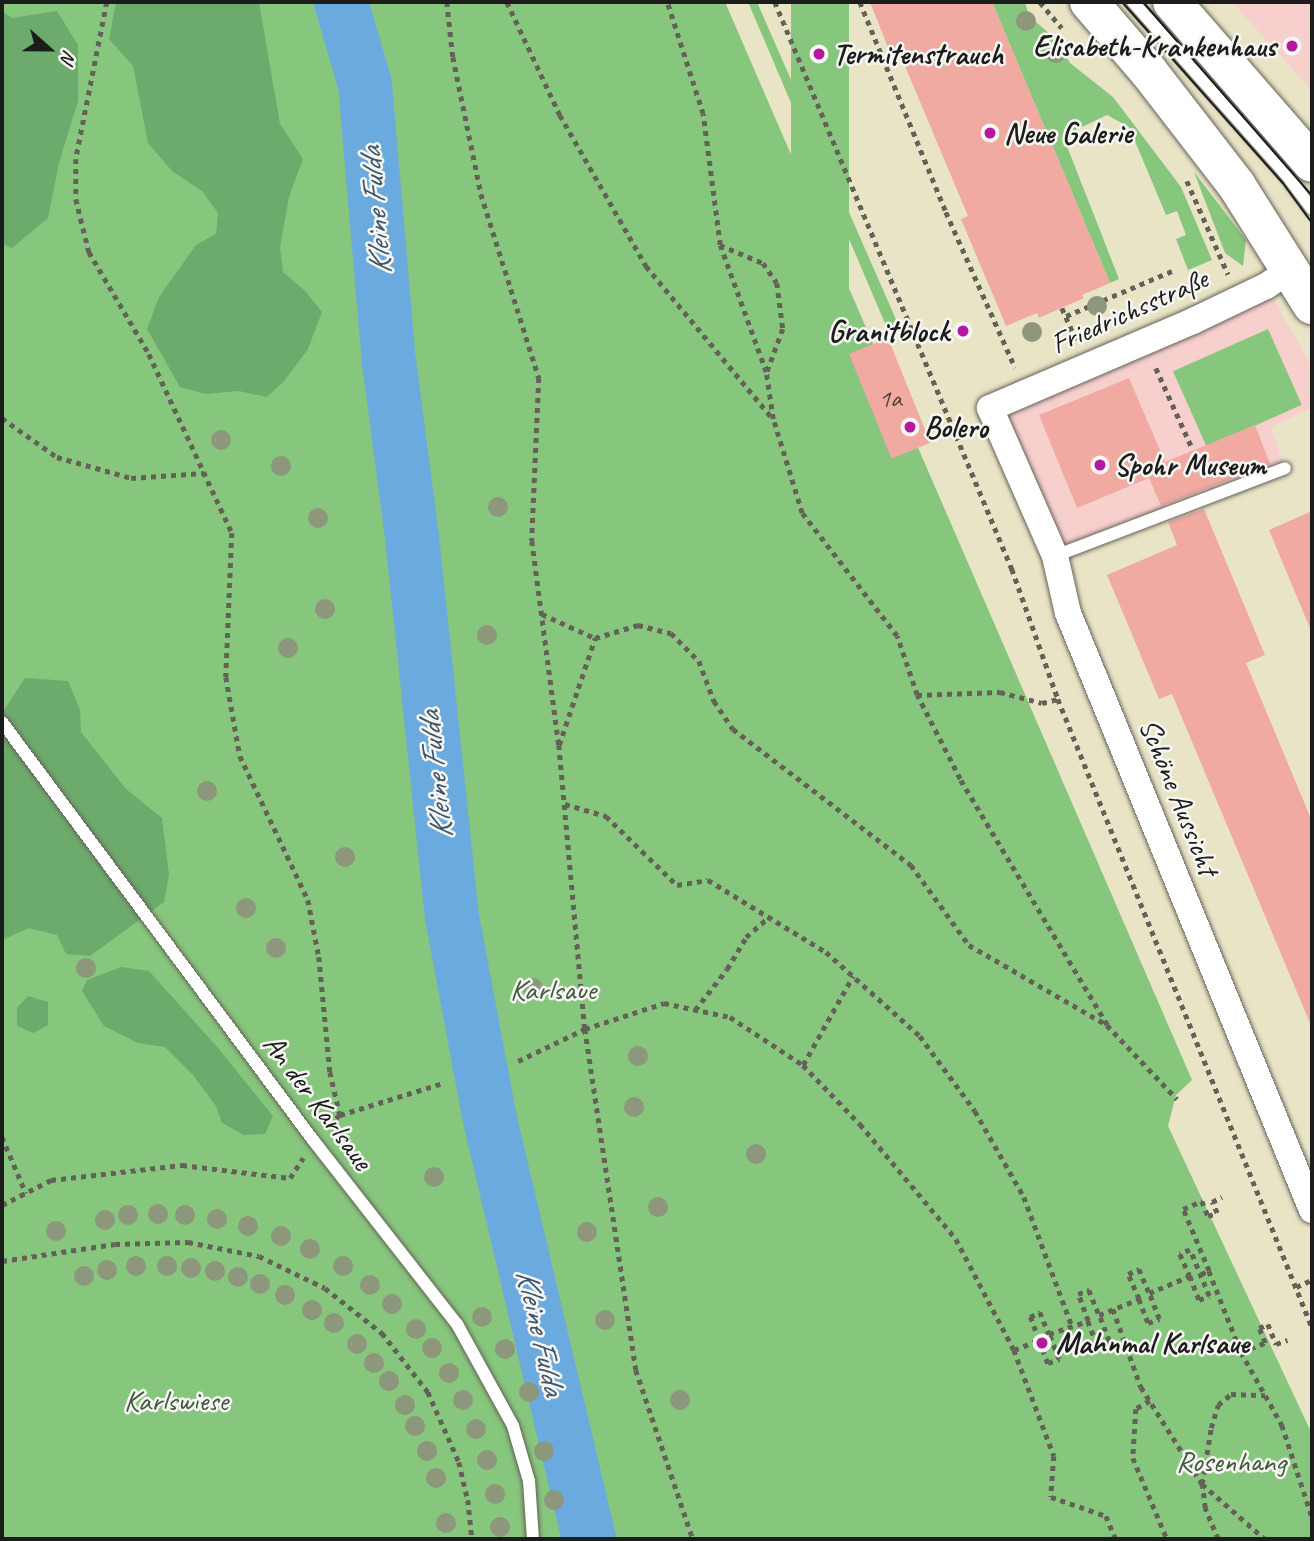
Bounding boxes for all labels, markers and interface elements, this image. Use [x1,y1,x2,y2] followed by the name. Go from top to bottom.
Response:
[14,14,84,84] north arrow
[1033,28,1276,64] place label: Elisabeth-Krankenhaus
[833,36,1003,72] place label: Termitenstrauch
[1282,36,1302,56] marker: Elisabeth-Krankenhaus
[811,46,827,62] marker: Termitenstrauch
[55,47,82,66] text: N
[1004,115,1132,151] place label: Neue Galerie
[982,125,998,141] marker: Neue Galerie
[351,146,401,276] water label: Kleine Fulda
[1045,260,1213,362] street label: Friedrichsstraße
[828,313,949,349] place label: Granitblock
[955,323,971,339] marker: Granitblock
[878,383,902,415] house number: 1a
[924,409,988,445] place label: Bolero
[902,419,918,435] marker: Bolero
[1114,447,1266,483] place label: Spohr Museum
[1092,457,1108,473] marker: Spohr Museum
[410,709,462,841] water label: Kleine Fulda
[1131,713,1227,881] street label: Schöne Aussicht
[510,971,596,1007] park label: Karlsaue
[255,1027,381,1177] street label: An der Karlsaue
[507,1265,573,1399] water label: Kleine Fulda
[1056,1325,1249,1361] place label: Mahnmal Karlsaue
[1034,1335,1050,1351] marker: Mahnmal Karlsaue
[124,1382,228,1418] park label: Karlswiese
[1176,1443,1286,1479] park label: Rosenhang

